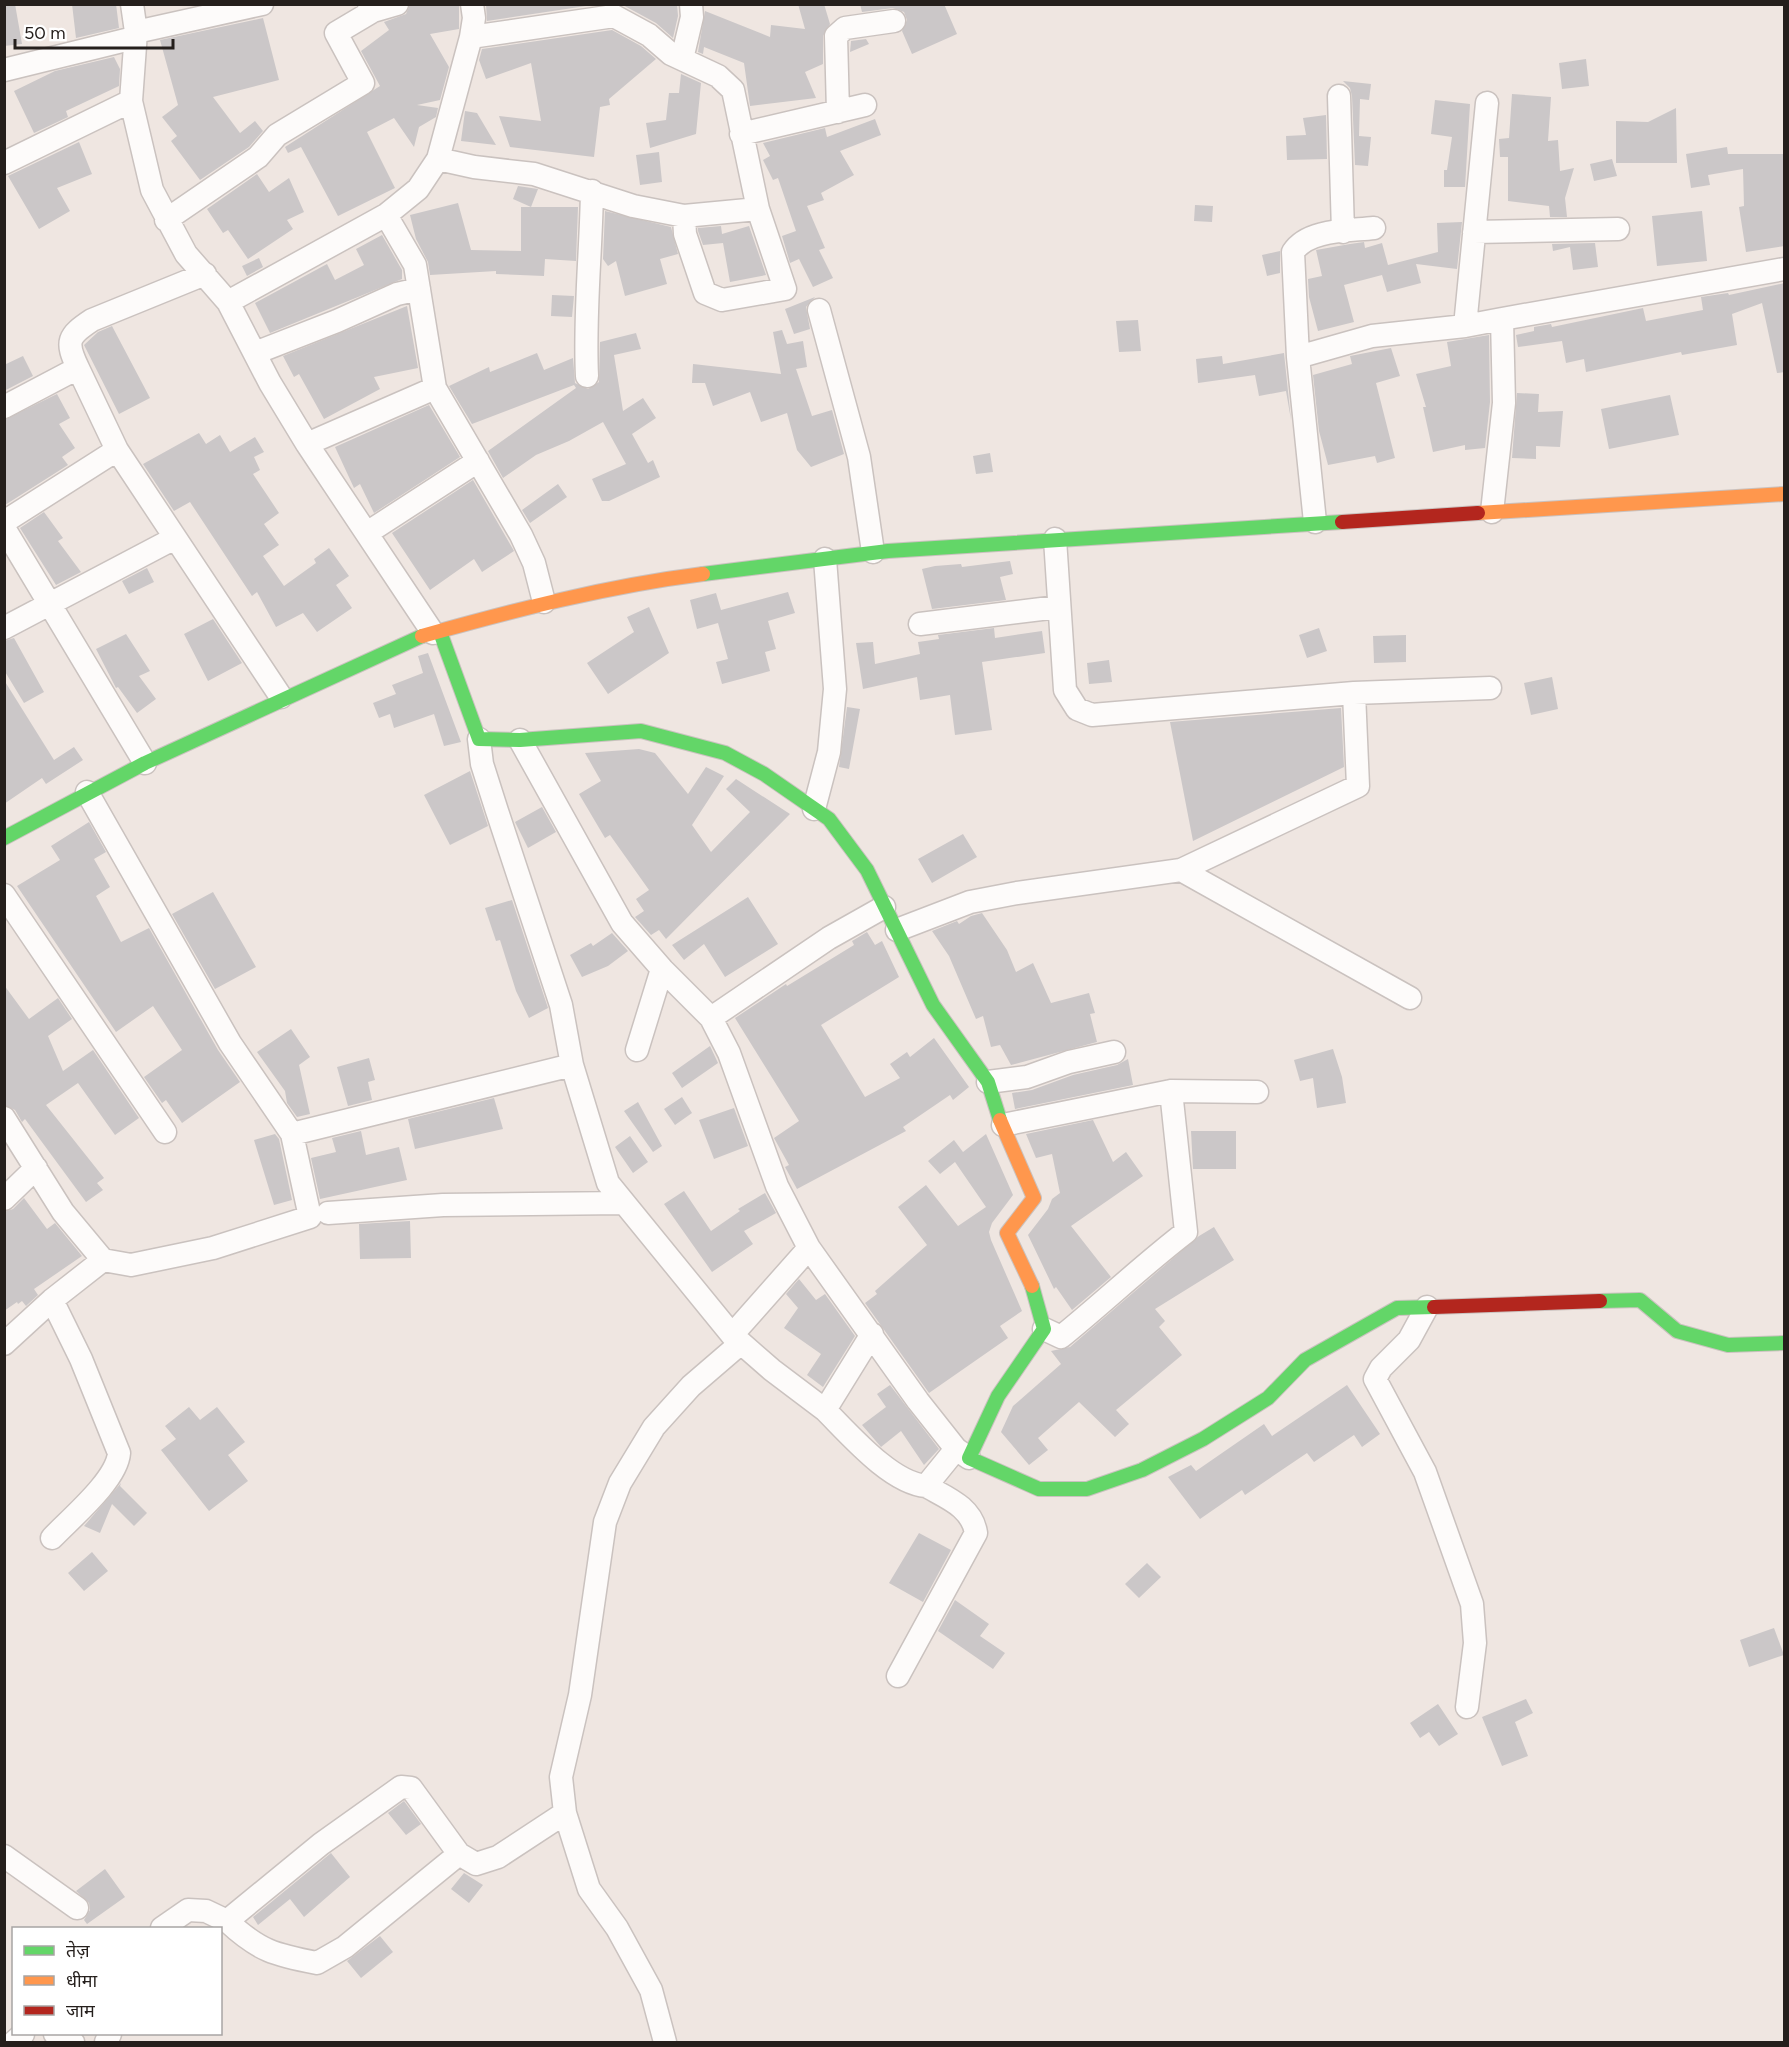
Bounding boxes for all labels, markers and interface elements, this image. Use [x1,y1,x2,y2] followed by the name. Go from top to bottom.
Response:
[15,12,172,50] scale bar
[24,22,66,44] text: 50 m
[12,1927,222,2035] legend
[66,1940,90,1962] text: तेज़
[66,1970,97,1992] text: धीमा
[66,2000,96,2022] text: जाम

